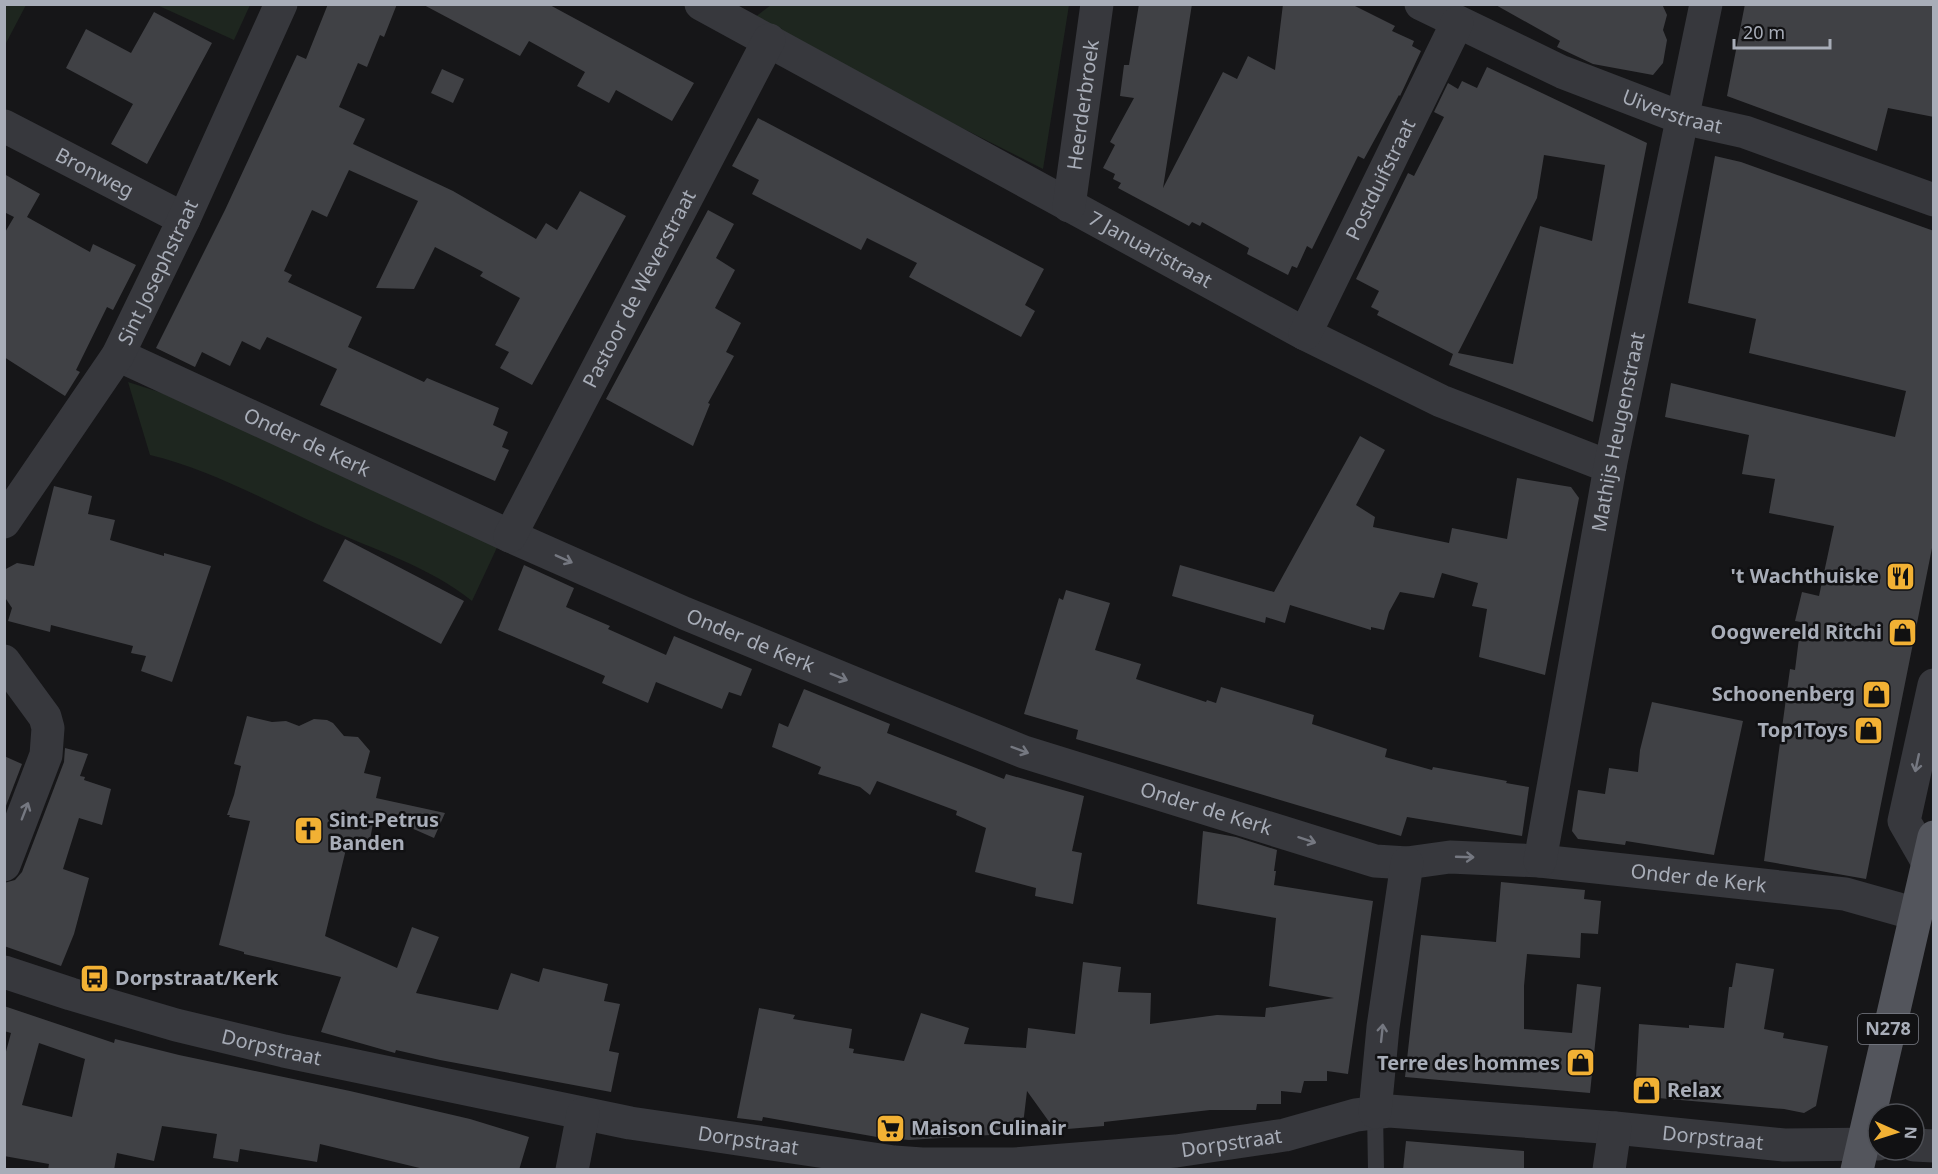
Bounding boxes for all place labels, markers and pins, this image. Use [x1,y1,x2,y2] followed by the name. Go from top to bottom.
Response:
[1884,560,1916,592] restaurant icon: 't Wachthuiske
[1731,562,1879,589] place label: 't Wachthuiske
[1887,616,1919,648] shop icon: Oogwereld Ritchi
[1711,618,1882,645] place label: Oogwereld Ritchi
[1860,678,1892,710] shop icon: Schoonenberg
[1712,680,1855,707] place label: Schoonenberg
[1853,714,1885,746] shop icon: Top1Toys
[1758,716,1848,743] place label: Top1Toys
[329,806,439,856] place label: Sint-Petrus Banden
[292,815,324,847] church icon: Sint-Petrus Banden
[78,962,110,994] bus stop icon: Dorpstraat/Kerk
[115,964,279,991] place label: Dorpstraat/Kerk
[1565,1047,1597,1079] shop icon: Terre des hommes
[1377,1049,1560,1076] place label: Terre des hommes
[1630,1074,1662,1106] shop icon: Relax
[1667,1076,1722,1103] place label: Relax
[874,1112,906,1144] supermarket icon: Maison Culinair
[911,1114,1066,1141] place label: Maison Culinair

